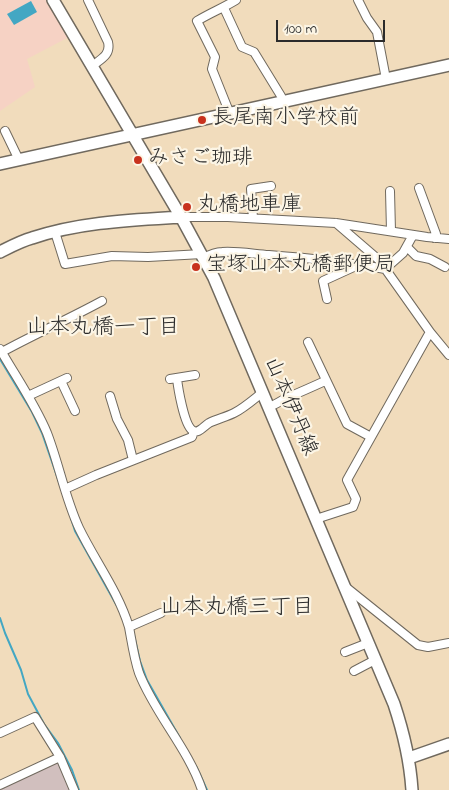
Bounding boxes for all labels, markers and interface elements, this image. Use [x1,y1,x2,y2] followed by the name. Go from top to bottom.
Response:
[279,10,388,42] scale bar
[284,18,317,40] text: 100 m
[212,107,359,133] place label: 長尾南小学校前
[196,114,208,126] marker: 長尾南小学校前
[148,147,253,173] place label: みさご珈琲
[132,154,144,166] marker: みさご珈琲
[197,194,302,220] place label: 丸橋地車庫
[181,201,193,213] marker: 丸橋地車庫
[206,254,395,280] place label: 宝塚山本丸橋郵便局
[190,261,202,273] marker: 宝塚山本丸橋郵便局
[26,316,180,342] district label: 山本丸橋一丁目
[257,354,321,460] street label: 山本伊丹線
[160,596,314,622] district label: 山本丸橋三丁目

